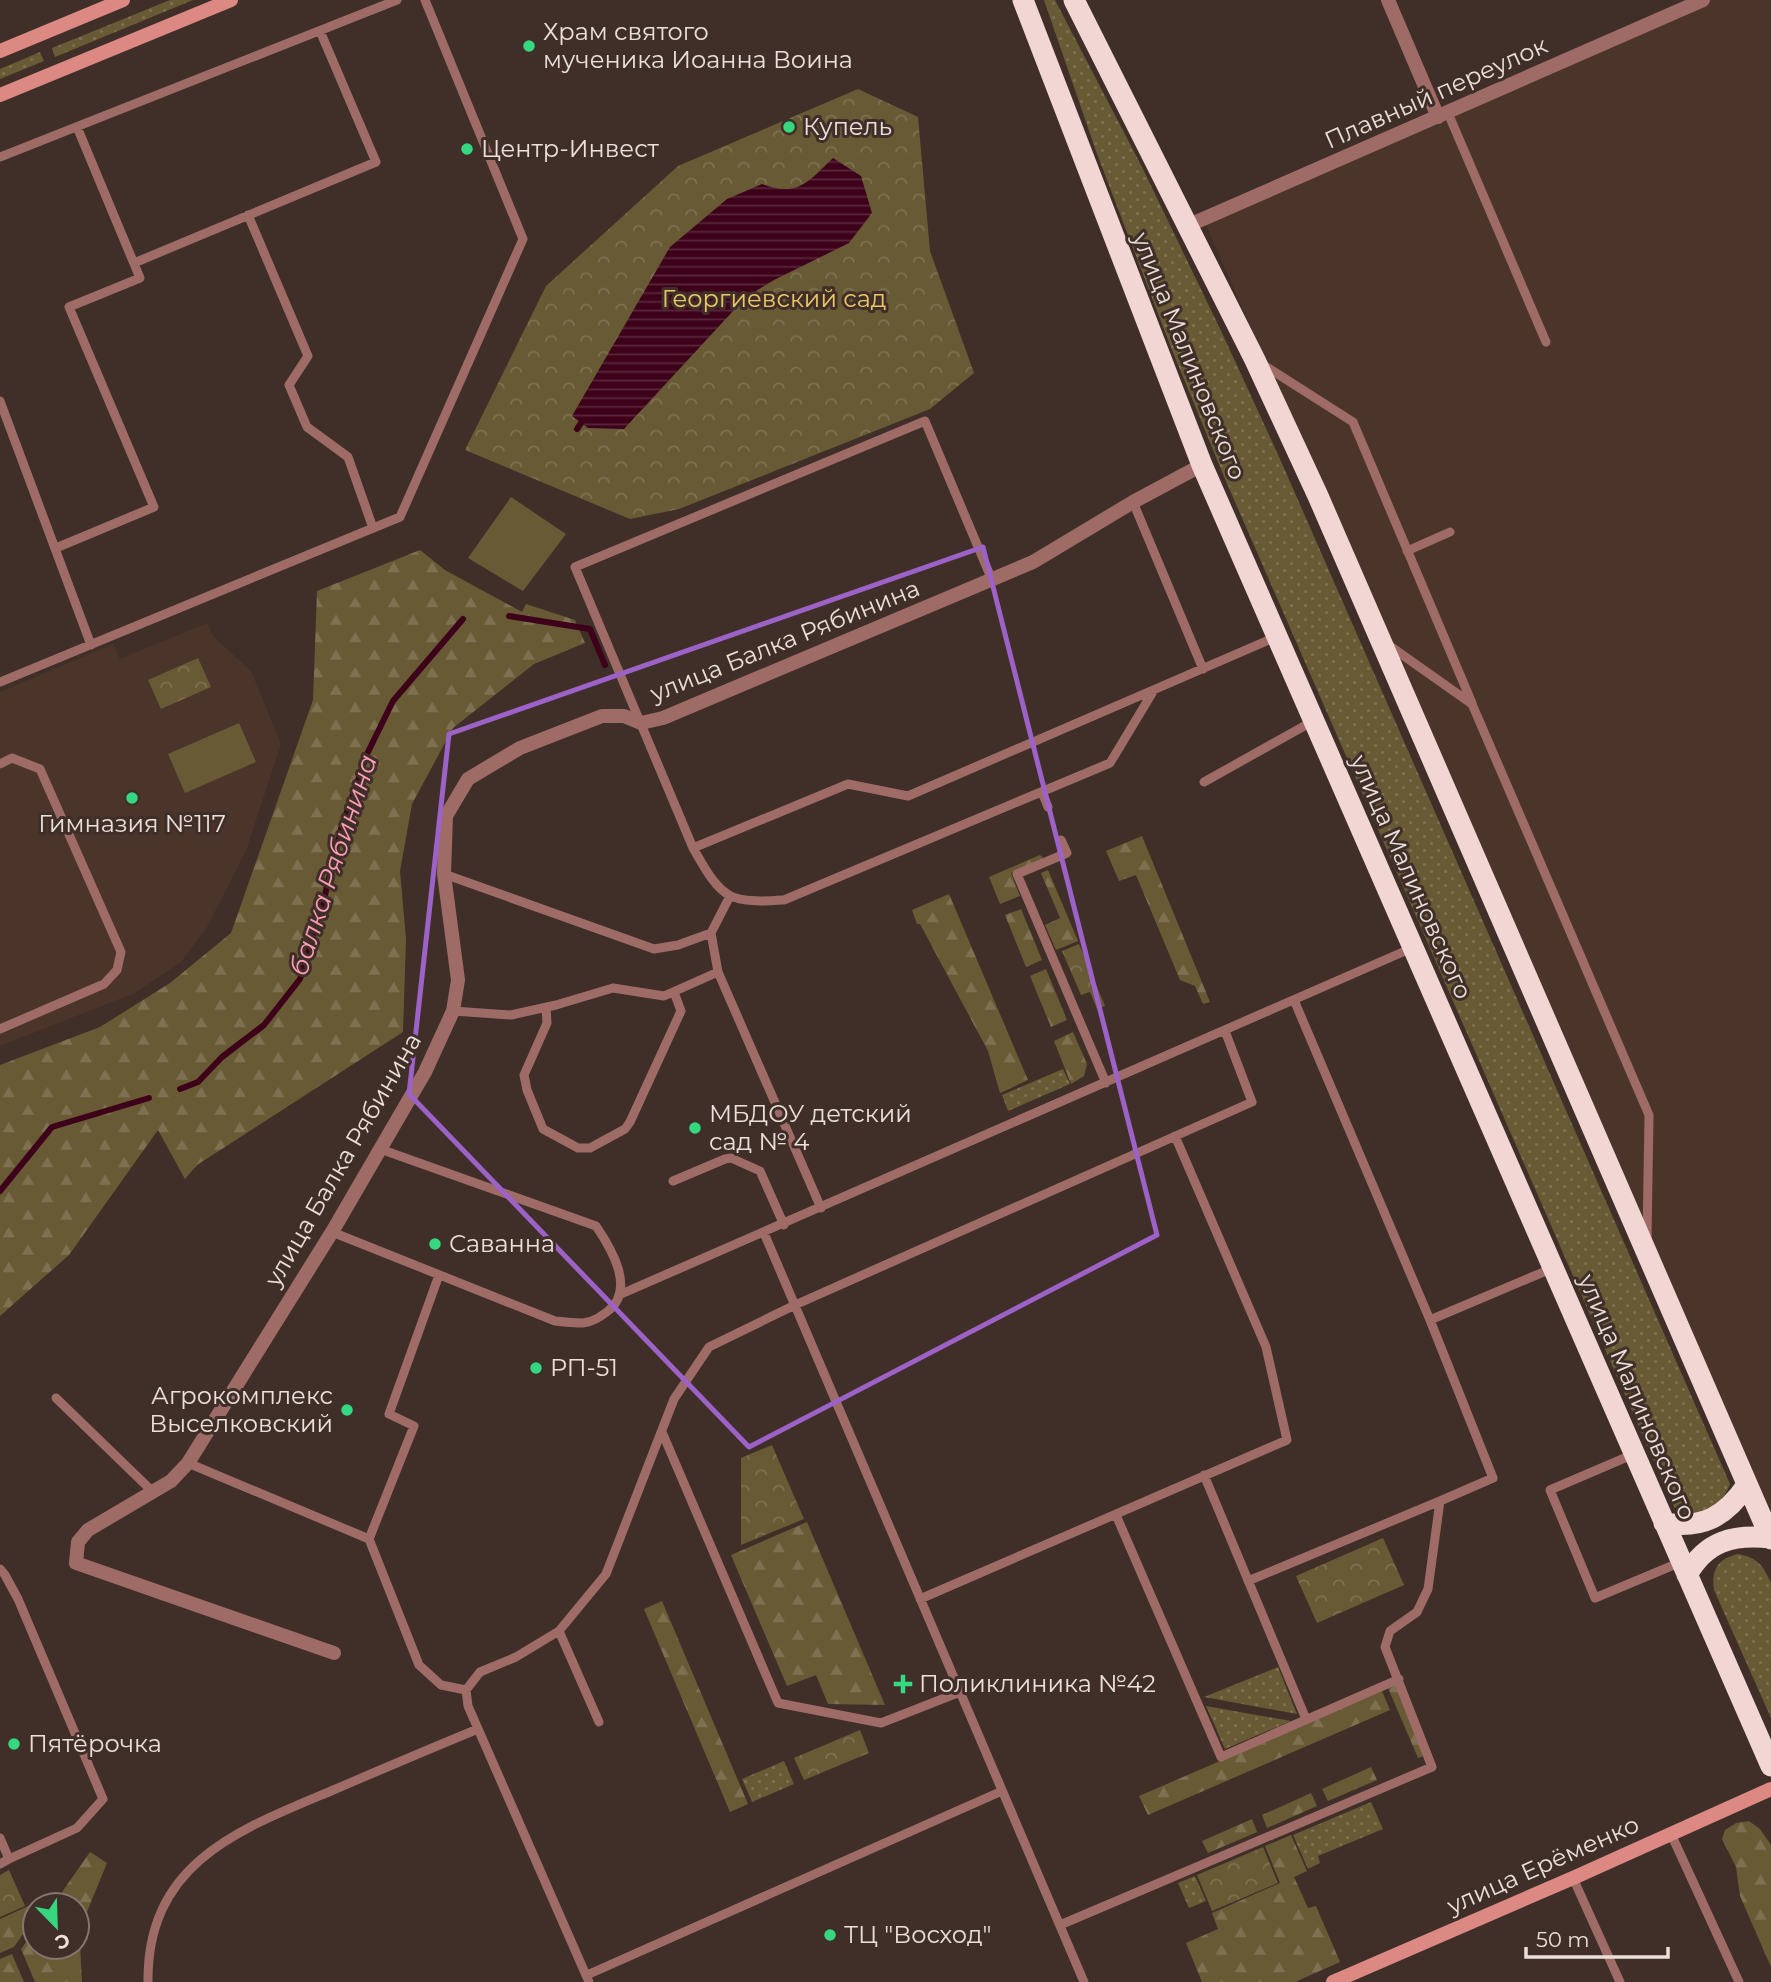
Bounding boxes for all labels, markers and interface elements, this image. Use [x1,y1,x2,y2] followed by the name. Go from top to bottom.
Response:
[543,17,853,74] place label: Храм святого мученика Иоанна Воина
[1320,30,1552,155] street label: Плавный переулок
[521,38,537,54] marker: Храм святого мученика Иоанна Воина
[803,112,892,141] place label: Купель
[781,119,797,135] marker: Купель
[481,134,659,163] place label: Центр-Инвест
[459,141,475,157] marker: Центр-Инвест
[1126,227,1252,484] street label: улица Малиновского
[662,284,886,313] park label: Георгиевский сад
[645,573,924,708] street label: улица Балка Рябинина
[1344,749,1478,1003] street label: улица Малиновского
[282,750,384,980] water label: балка Рябинина
[124,790,140,806] marker: Гимназия №117
[38,809,226,838] place label: Гимназия №117
[258,1028,427,1292] street label: улица Балка Рябинина
[709,1099,912,1156] place label: МБДОУ детский сад № 4
[687,1120,703,1136] marker: МБДОУ детский сад № 4
[449,1229,555,1258] place label: Саванна
[427,1236,443,1252] marker: Саванна
[1572,1269,1702,1524] street label: улица Малиновского
[550,1353,618,1382] place label: РП-51
[528,1360,544,1376] marker: РП-51
[149,1381,333,1438] place label: Агрокомплекс Выселковский
[339,1402,355,1418] marker: Агрокомплекс Выселковский
[919,1669,1156,1698] place label: Поликлиника №42
[893,1674,913,1694] marker: Поликлиника №42
[28,1729,162,1758] place label: Пятёрочка
[6,1736,22,1752] marker: Пятёрочка
[1441,1809,1643,1920] street label: улица Ерёменко
[21,1891,91,1961] north arrow
[1526,1916,1668,1960] scale bar
[844,1920,992,1949] place label: ТЦ "Восход"
[822,1927,838,1943] marker: ТЦ "Восход"
[1536,1927,1590,1952] text: 50 m
[51,1928,73,1955] text: С

